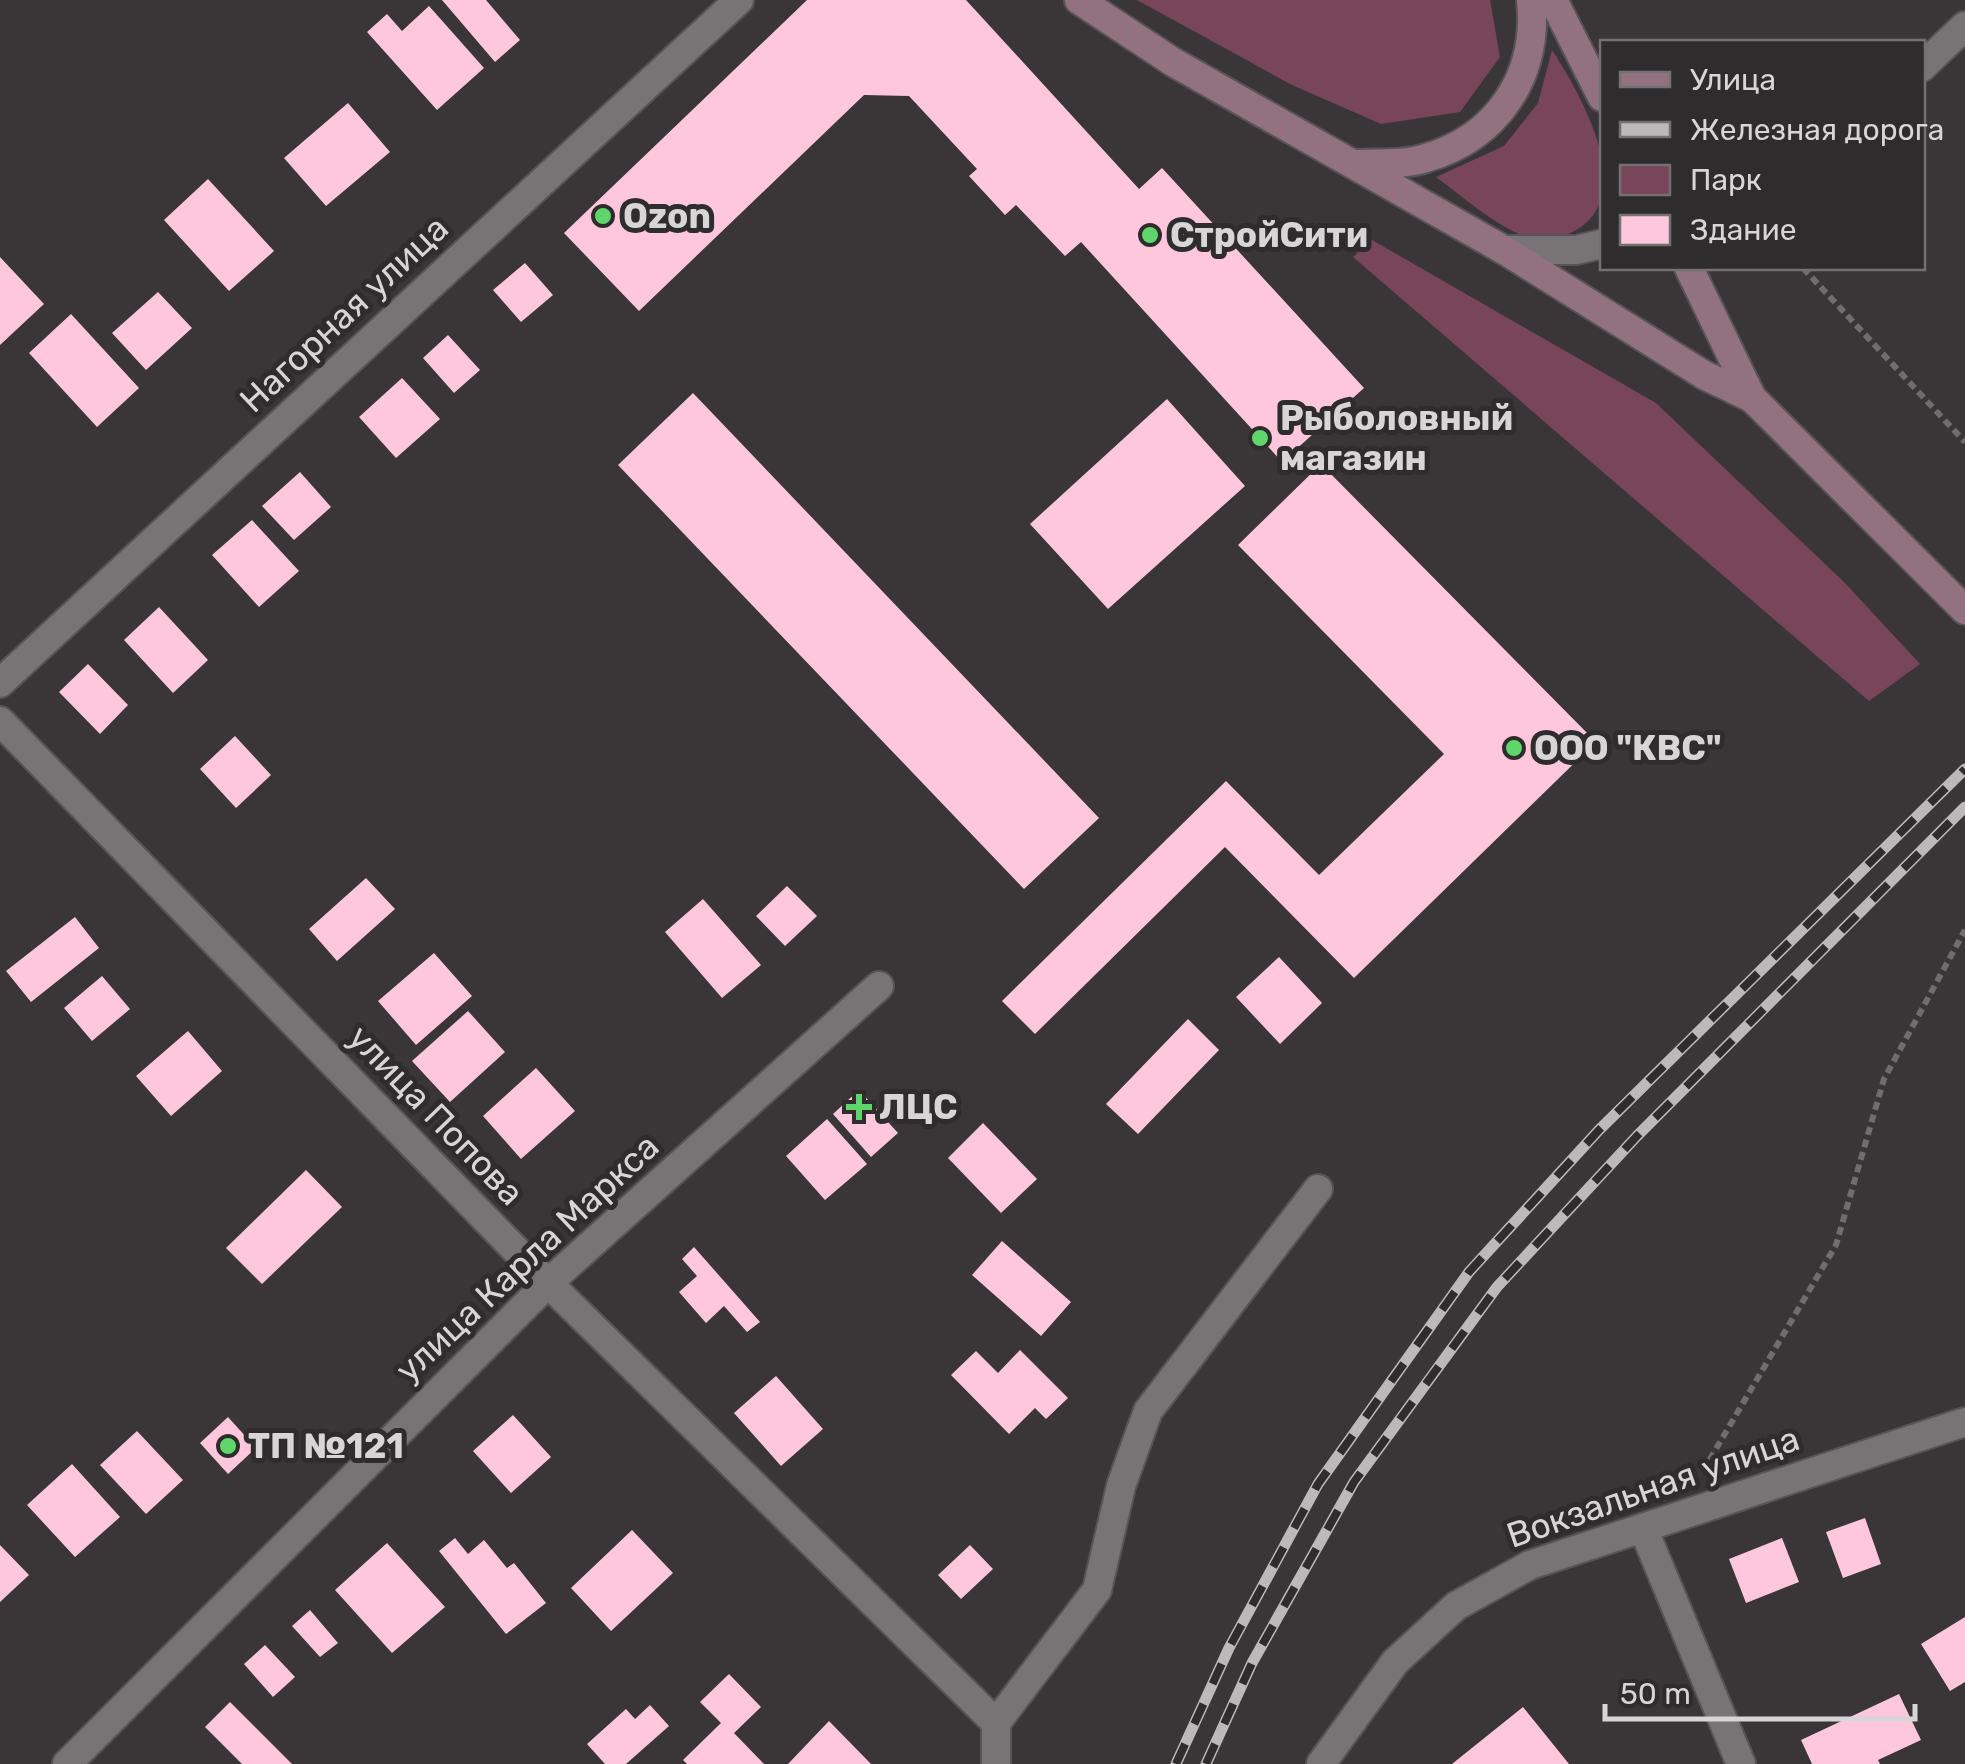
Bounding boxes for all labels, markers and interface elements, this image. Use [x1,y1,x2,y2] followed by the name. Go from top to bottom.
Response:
[1600,40,1925,270] legend
[1690,62,1776,98] text: Улица
[1690,112,1944,148] text: Железная дорога
[1690,162,1762,198] text: Парк
[623,195,711,237] place label: Ozon
[592,205,614,227] marker: Ozon
[231,207,457,421] street label: Нагорная улица
[1690,212,1797,248] text: Здание
[1170,214,1368,256] place label: СтройСити
[1139,224,1161,246] marker: СтройСити
[1280,397,1513,479] place label: Рыболовный магазин
[1249,427,1271,449] marker: Рыболовный магазин
[1534,727,1722,769] place label: ООО "КВС"
[1503,737,1525,759] marker: ООО "КВС"
[340,1016,532,1214] street label: улица Попова
[879,1086,957,1128] place label: ЛЦС
[848,1096,870,1118] marker: ЛЦС
[387,1125,667,1391] street label: улица Карла Маркса
[1501,1417,1805,1557] street label: Вокзальная улица
[248,1425,404,1467] place label: ТП №121
[217,1435,239,1457] marker: ТП №121
[1605,1659,1915,1721] scale bar
[1620,1676,1691,1712] text: 50 m

